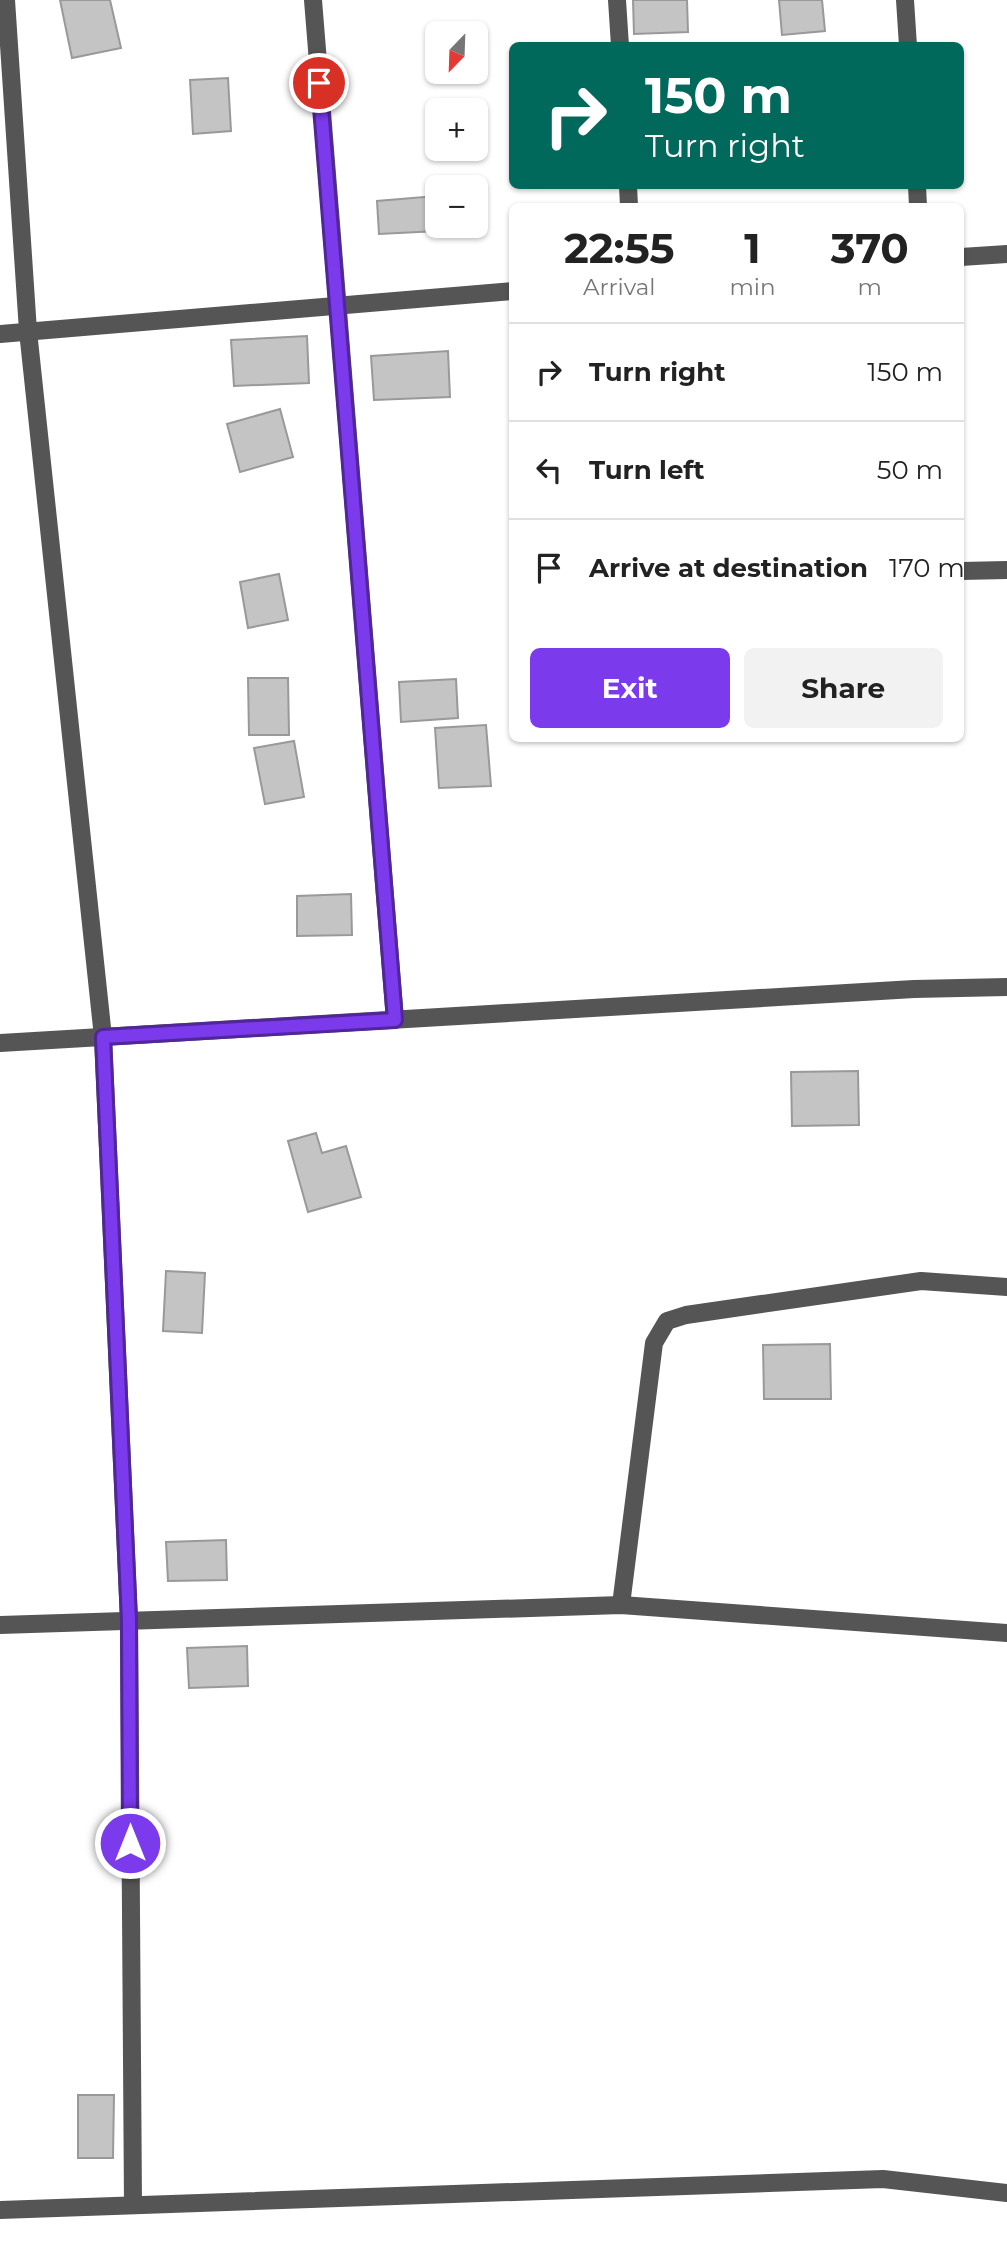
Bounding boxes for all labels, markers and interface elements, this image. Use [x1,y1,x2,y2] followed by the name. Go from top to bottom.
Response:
[425,21,488,84] north arrow
[425,21,488,238] map controls
[289,53,349,113] pin
[300,64,338,102] icon: arrive
[645,66,792,125] text: 150 m
[530,70,621,161] icon: right
[425,98,488,161] button: +
[645,126,805,165] text: Turn right
[425,175,488,238] button: −
[564,222,674,274] text: 22:55
[744,222,761,274] text: 1
[831,222,909,274] text: 370
[583,273,656,301] text: Arrival
[729,273,776,301] text: min
[858,273,882,301] text: m
[530,353,568,391] icon: right
[589,356,725,388] text: Turn right
[867,356,943,388] text: 150 m
[530,451,568,489] icon: left
[589,454,705,486] text: Turn left
[877,454,943,486] text: 50 m
[530,549,568,587] icon: arrive
[589,552,868,584] text: Arrive at destination
[889,552,965,584] text: 170 m
[530,648,730,728] button: Exit
[744,648,943,728] button: Share
[93,1806,167,1880] position arrow

